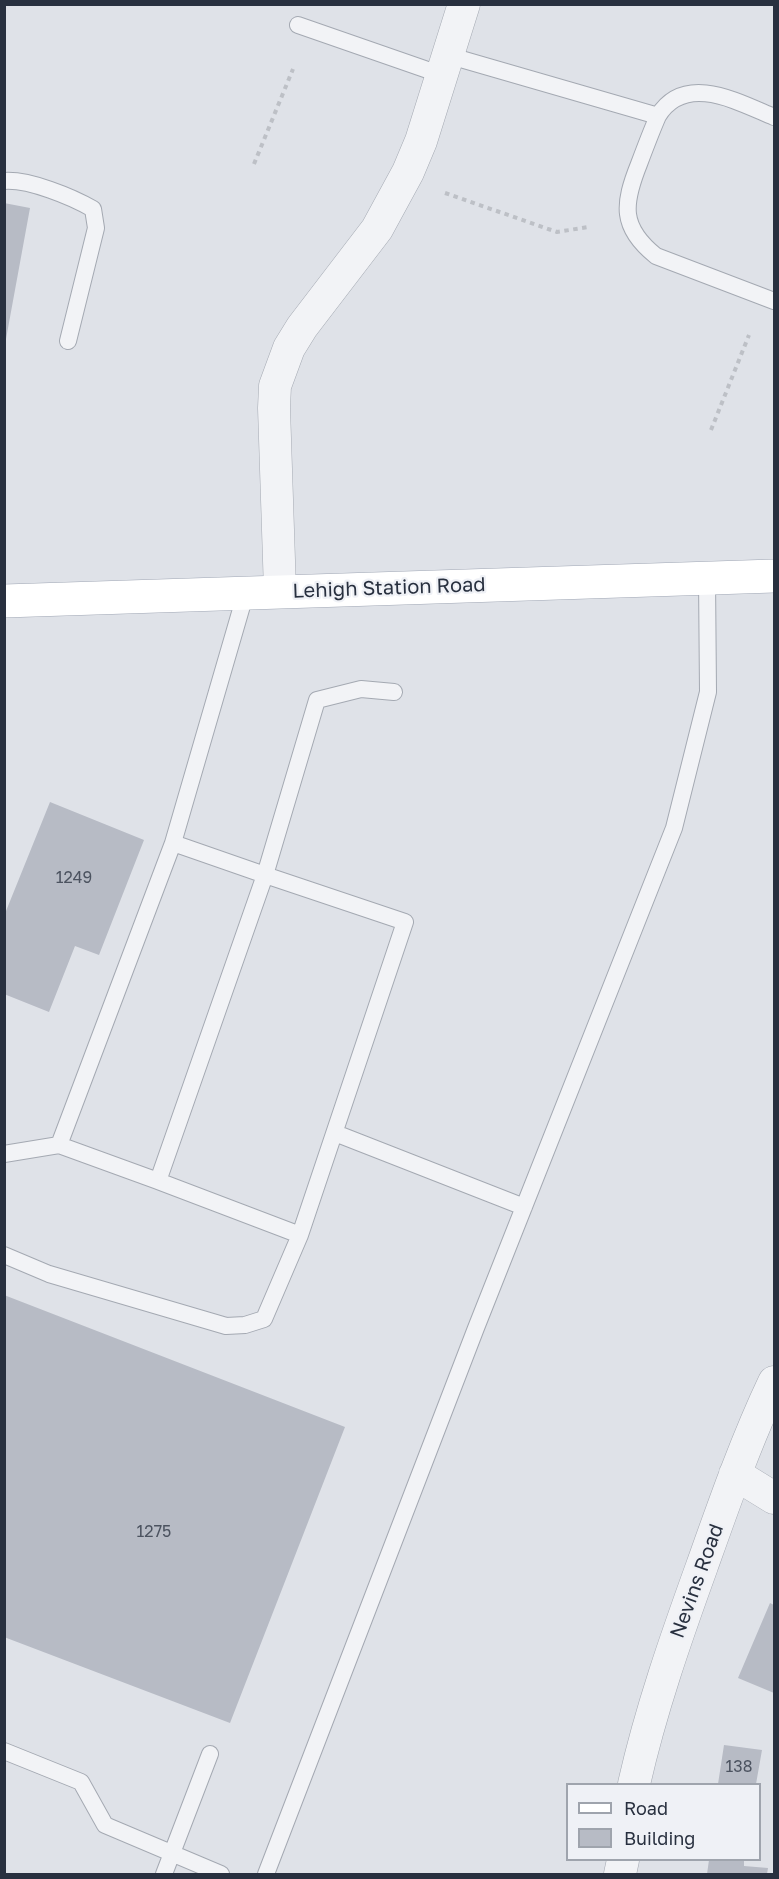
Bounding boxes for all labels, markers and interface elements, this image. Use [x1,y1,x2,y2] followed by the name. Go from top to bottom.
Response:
[292,573,486,603] street label: Lehigh Station Road
[56,868,92,888] house number: 1249
[665,1521,729,1641] street label: Nevins Road
[137,1522,171,1542] house number: 1275
[726,1757,752,1777] house number: 138
[566,1783,761,1861] legend
[624,1797,668,1819] text: Road
[624,1827,695,1849] text: Building

